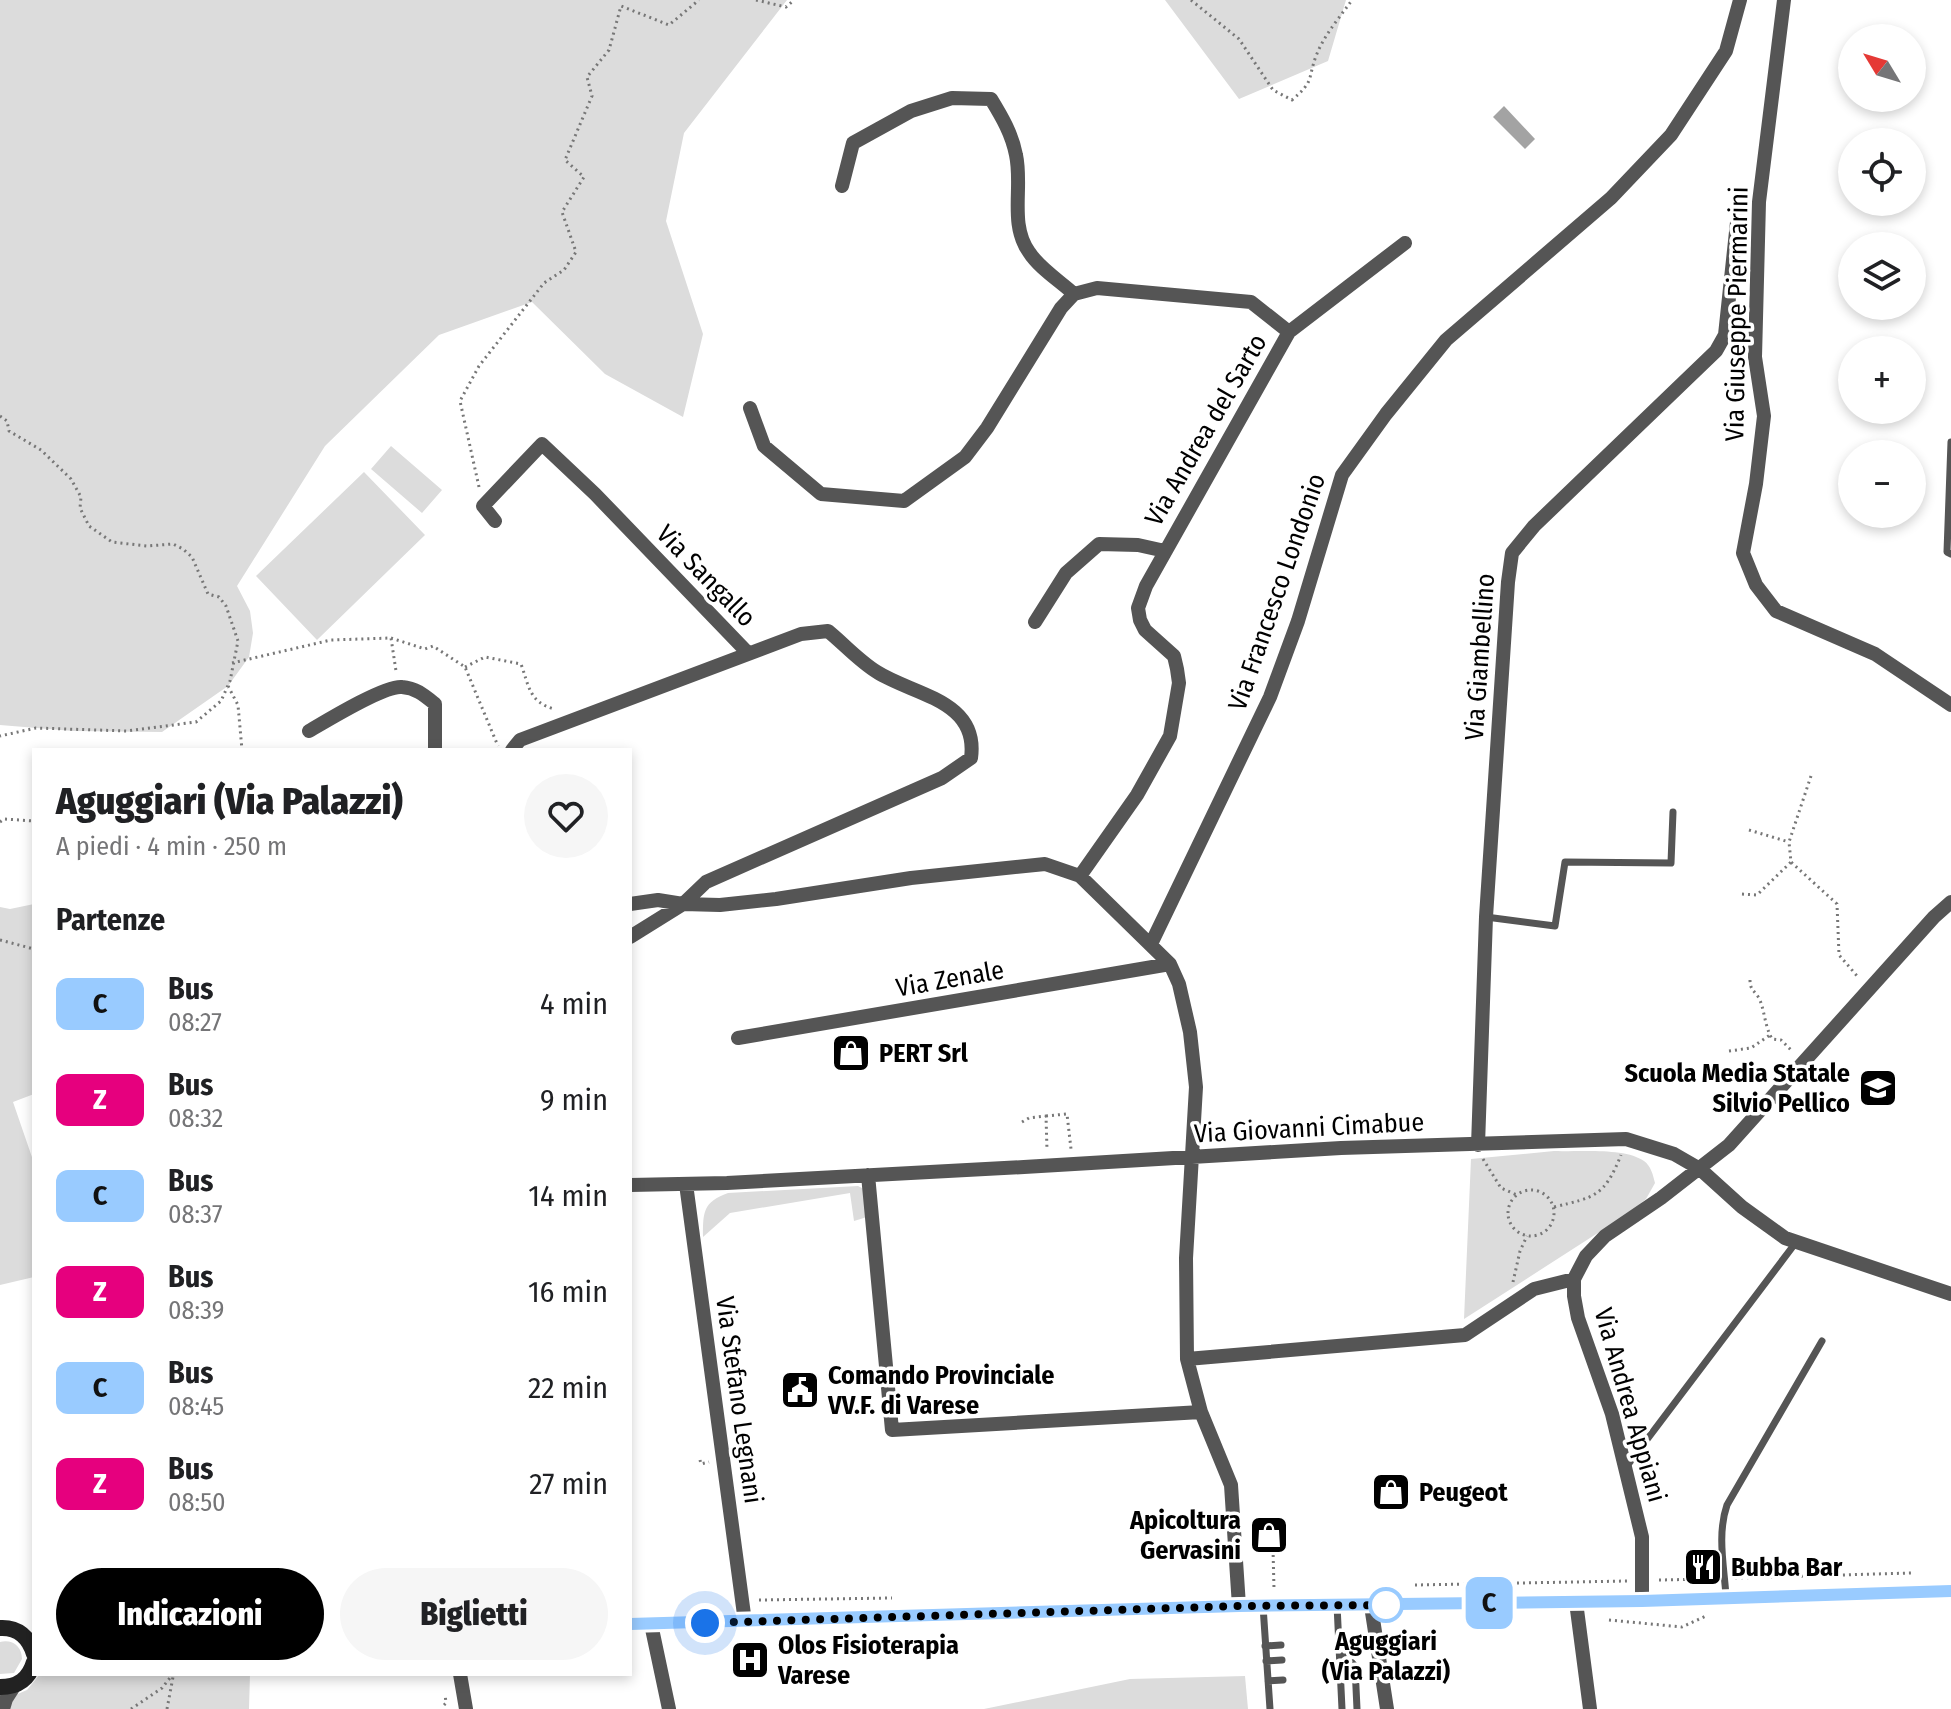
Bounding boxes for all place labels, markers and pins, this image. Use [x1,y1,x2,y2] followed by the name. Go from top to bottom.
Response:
[830,1032,872,1074] shop icon: PERT Srl
[879,1038,969,1069] place label: PERT Srl
[1625,1058,1850,1119] place label: Scuola Media Statale Silvio Pellico
[1857,1067,1899,1109] school or university icon: Scuola Media Statale Silvio Pellico
[827,1360,1054,1421] place label: Comando Provinciale VV.F. di Varese
[779,1369,821,1411] public building icon: Comando Provinciale VV.F. di Varese
[1370,1471,1412,1513] shop icon: Peugeot
[1419,1477,1508,1508] place label: Peugeot
[1129,1505,1241,1566] place label: Apicoltura Gervasini
[1248,1514,1290,1556] shop icon: Apicoltura Gervasini
[1682,1546,1724,1588] restaurant icon: Bubba Bar
[1731,1552,1843,1583] place label: Bubba Bar
[1369,1588,1403,1622] marker: Aguggiari (Via Palazzi)
[1322,1626,1450,1687] place label: Aguggiari (Via Palazzi)
[777,1630,959,1691] place label: Olos Fisioterapia Varese
[729,1639,771,1681] hospital icon: Olos Fisioterapia Varese

